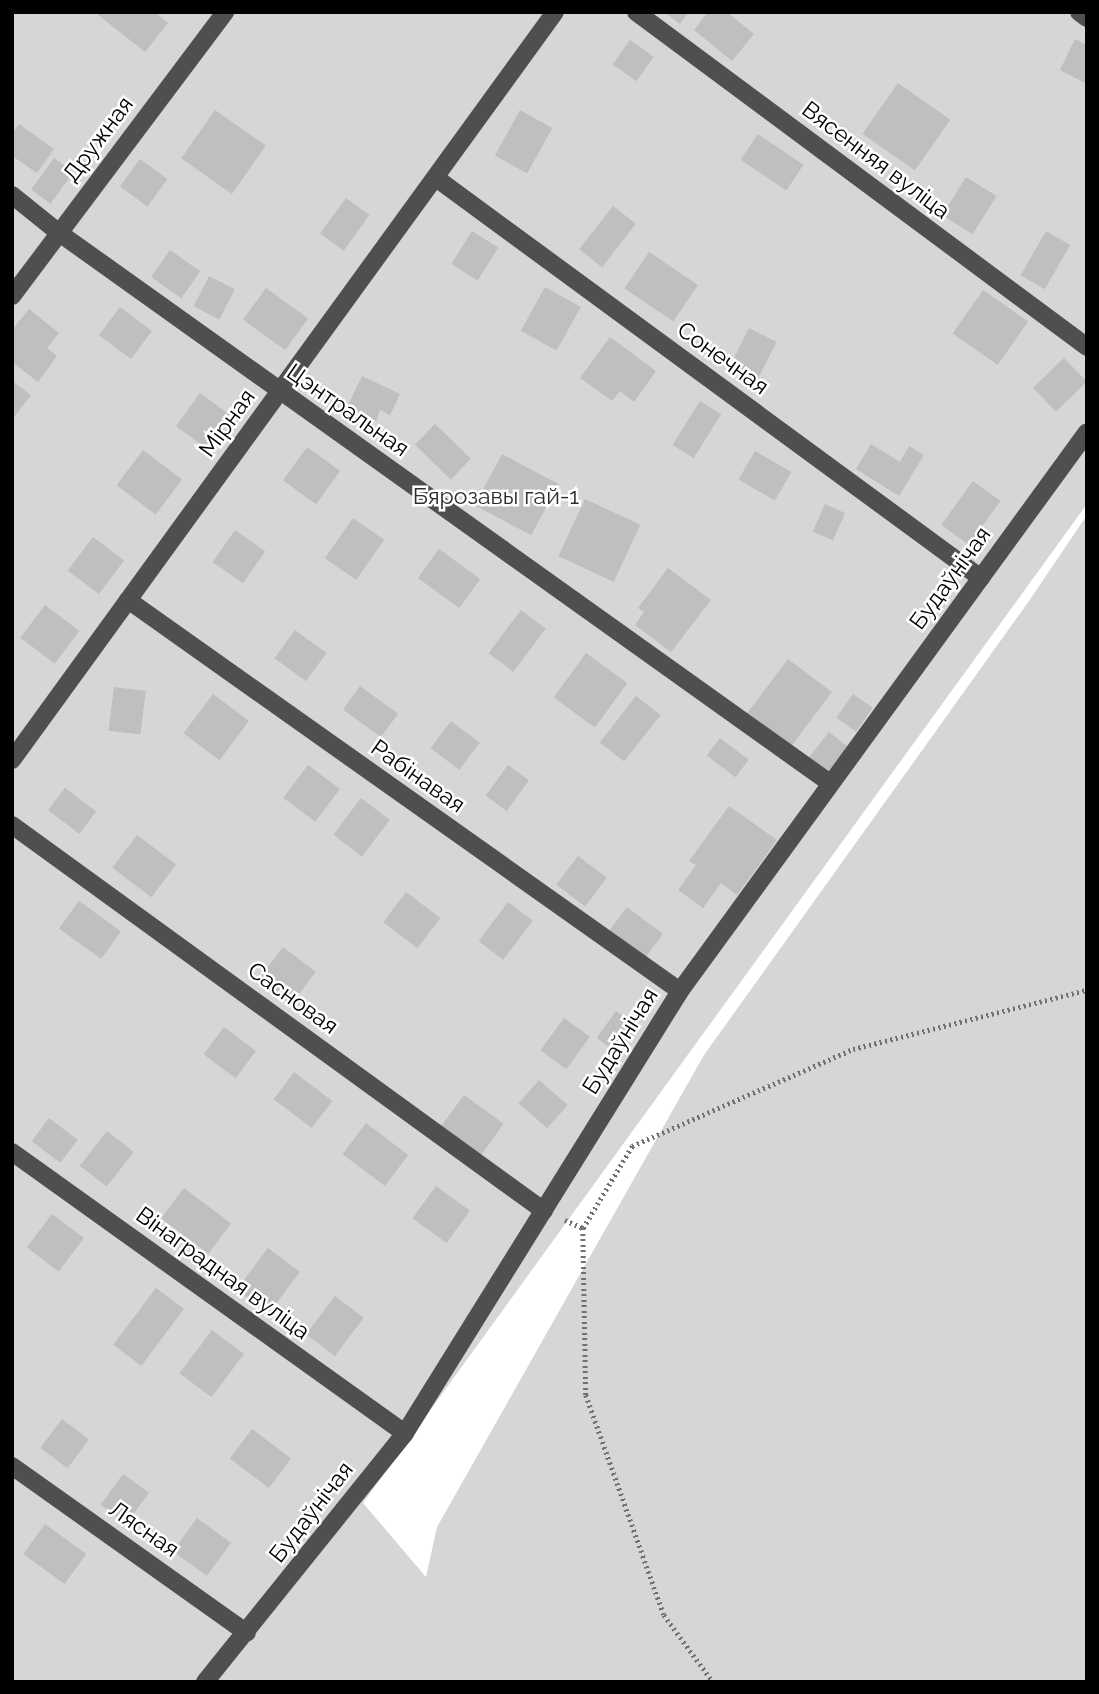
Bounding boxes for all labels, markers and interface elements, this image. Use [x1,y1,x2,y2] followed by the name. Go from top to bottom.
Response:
[57,91,139,187] street label: Дружная
[797,95,955,225] street label: Вясенняя вуліца
[672,316,774,400] street label: Сонечная
[282,358,414,462] street label: Цэнтральная
[193,384,261,462] street label: Мірная
[413,482,579,510] park label: Бярозавы гай-1
[904,521,996,635] street label: Будаўнічая
[366,734,470,818] street label: Рабінавая
[243,956,343,1040] street label: Сасновая
[576,983,664,1099] street label: Будаўнічая
[131,1201,315,1345] street label: Вінаградная вуліца
[263,1456,359,1568] street label: Будаўнічая
[104,1495,184,1563] street label: Лясная

